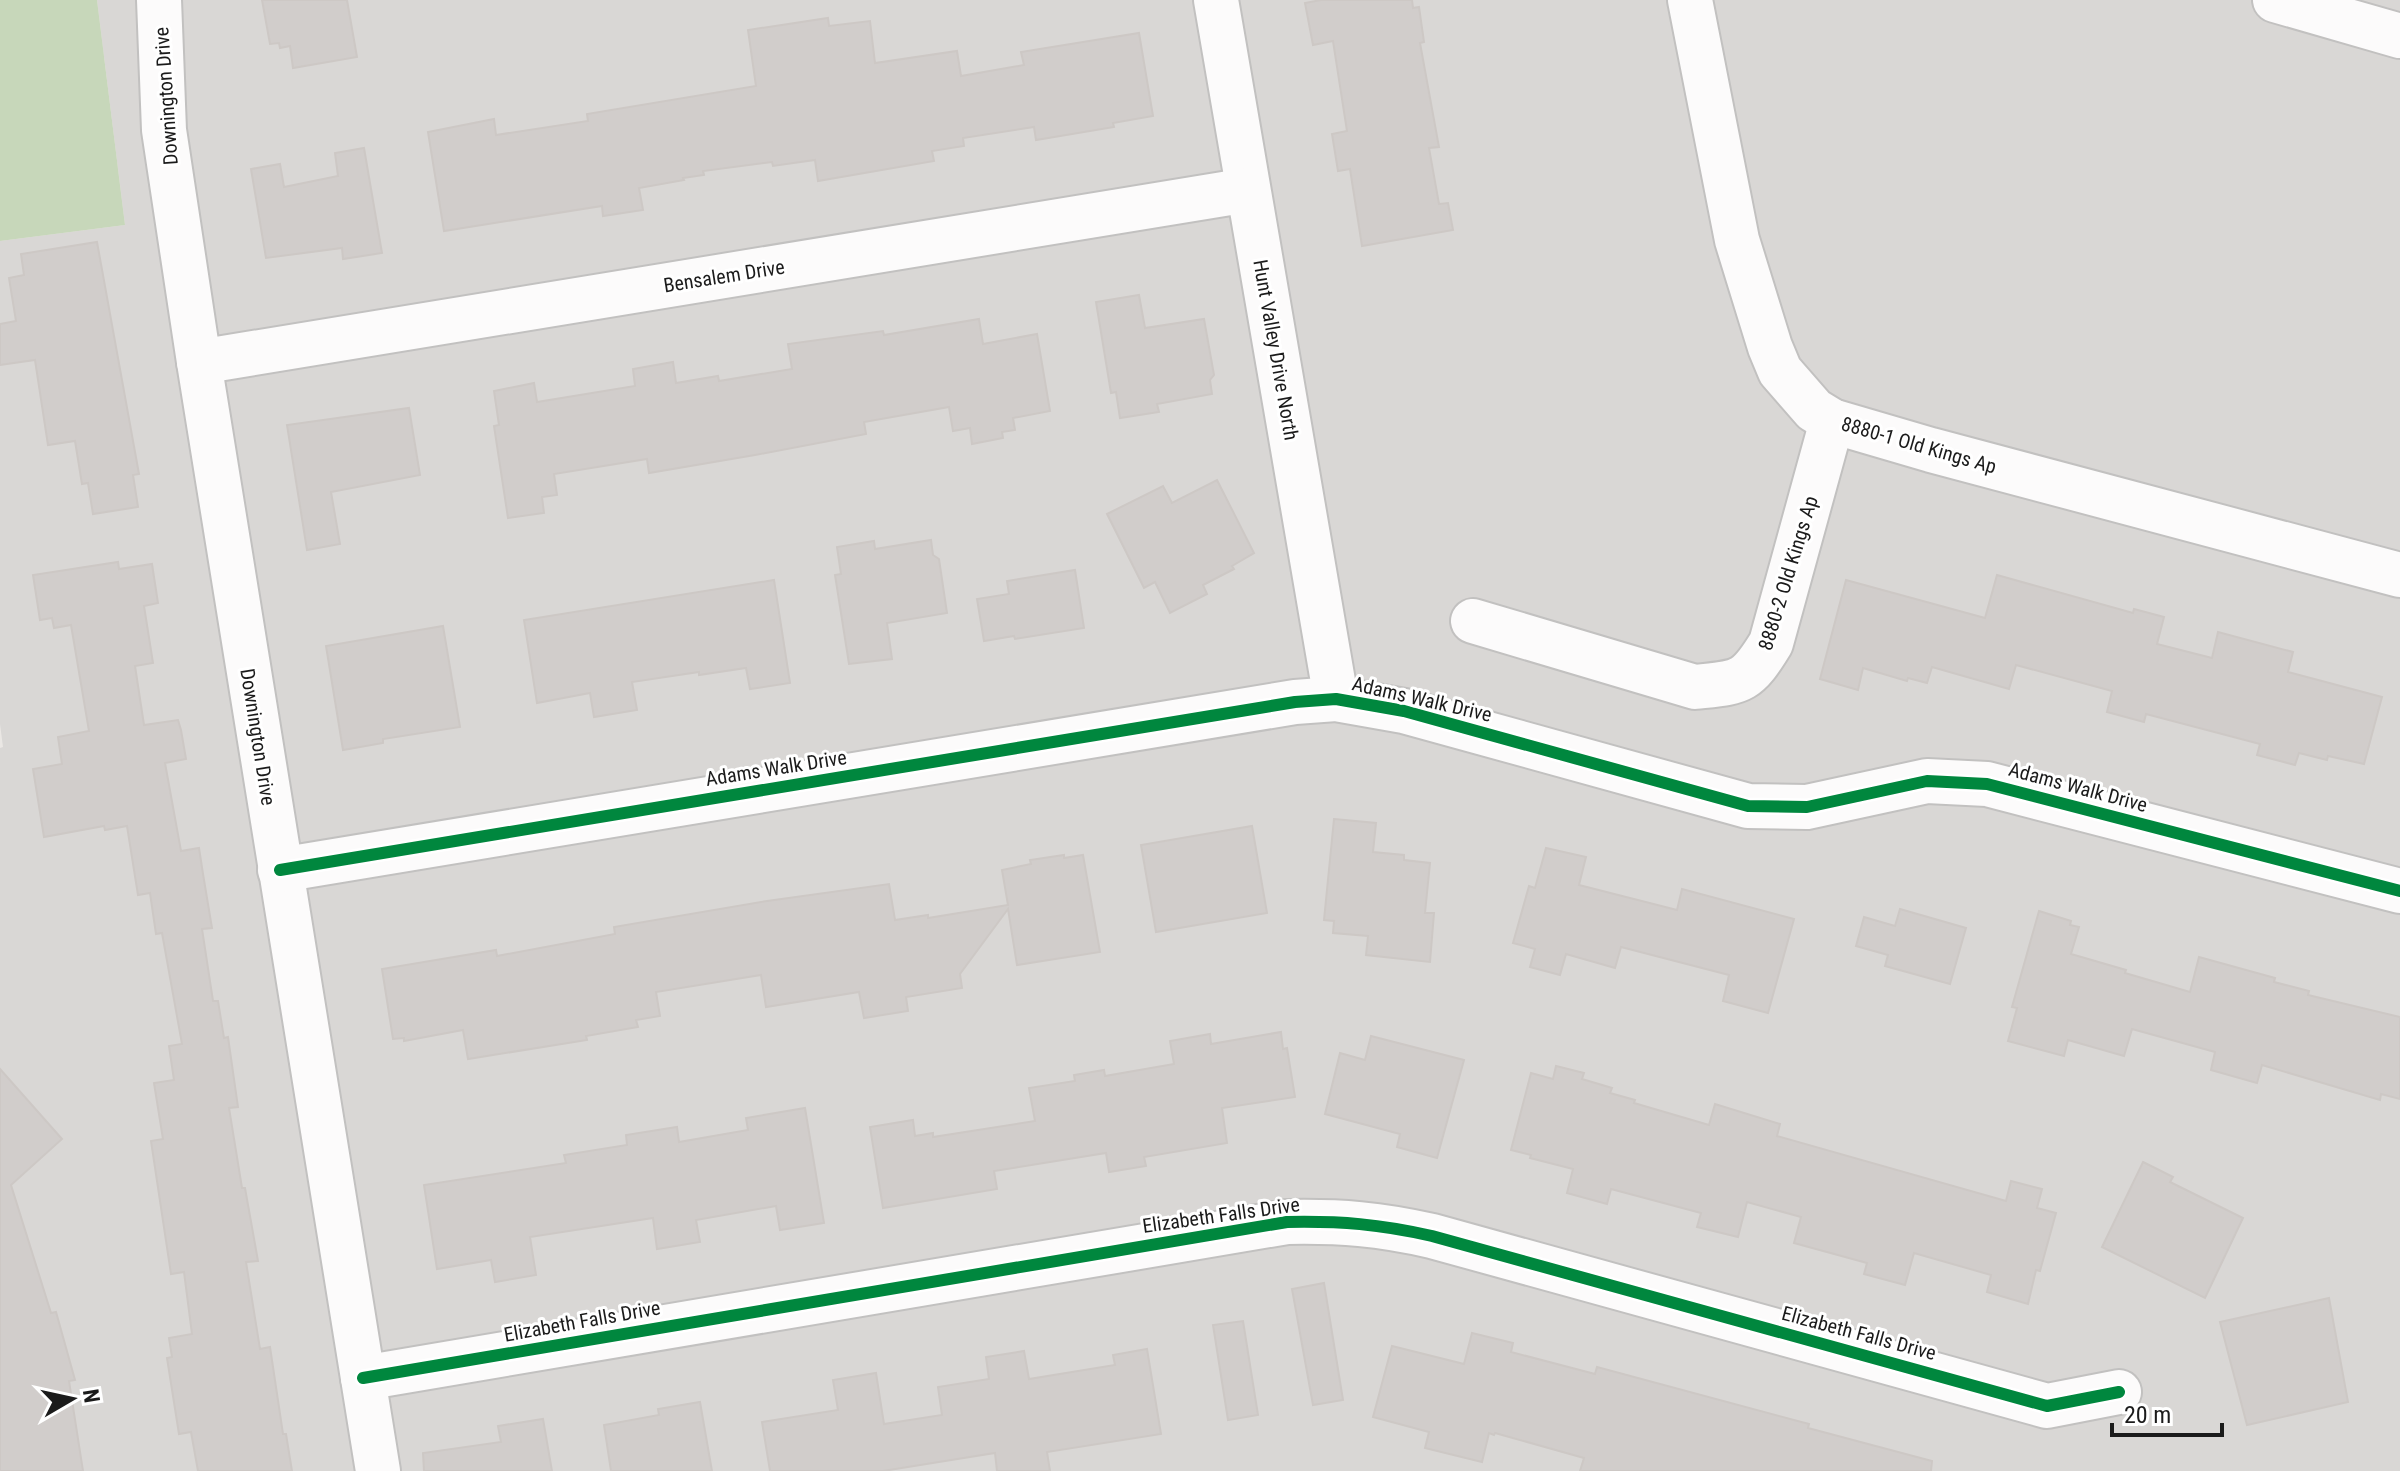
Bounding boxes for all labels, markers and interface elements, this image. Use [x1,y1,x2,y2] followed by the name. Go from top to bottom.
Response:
[149,26,183,166] street label: Downington Drive
[662,255,786,297] street label: Bensalem Drive
[1248,258,1304,442] street label: Hunt Valley Drive North
[1839,411,1999,479] street label: 8880-1 Old Kings Ap
[1753,493,1823,653] street label: 8880-2 Old Kings Ap
[235,667,281,807] street label: Downington Drive
[1350,671,1494,727] street label: Adams Walk Drive
[704,745,848,791] street label: Adams Walk Drive
[2006,757,2150,817] street label: Adams Walk Drive
[1141,1192,1301,1238] street label: Elizabeth Falls Drive
[502,1295,662,1347] street label: Elizabeth Falls Drive
[1779,1301,1939,1365] street label: Elizabeth Falls Drive
[32,1359,112,1439] north arrow
[78,1387,105,1405] text: N
[2112,1387,2222,1437] scale bar
[2124,1401,2171,1429] text: 20 m

